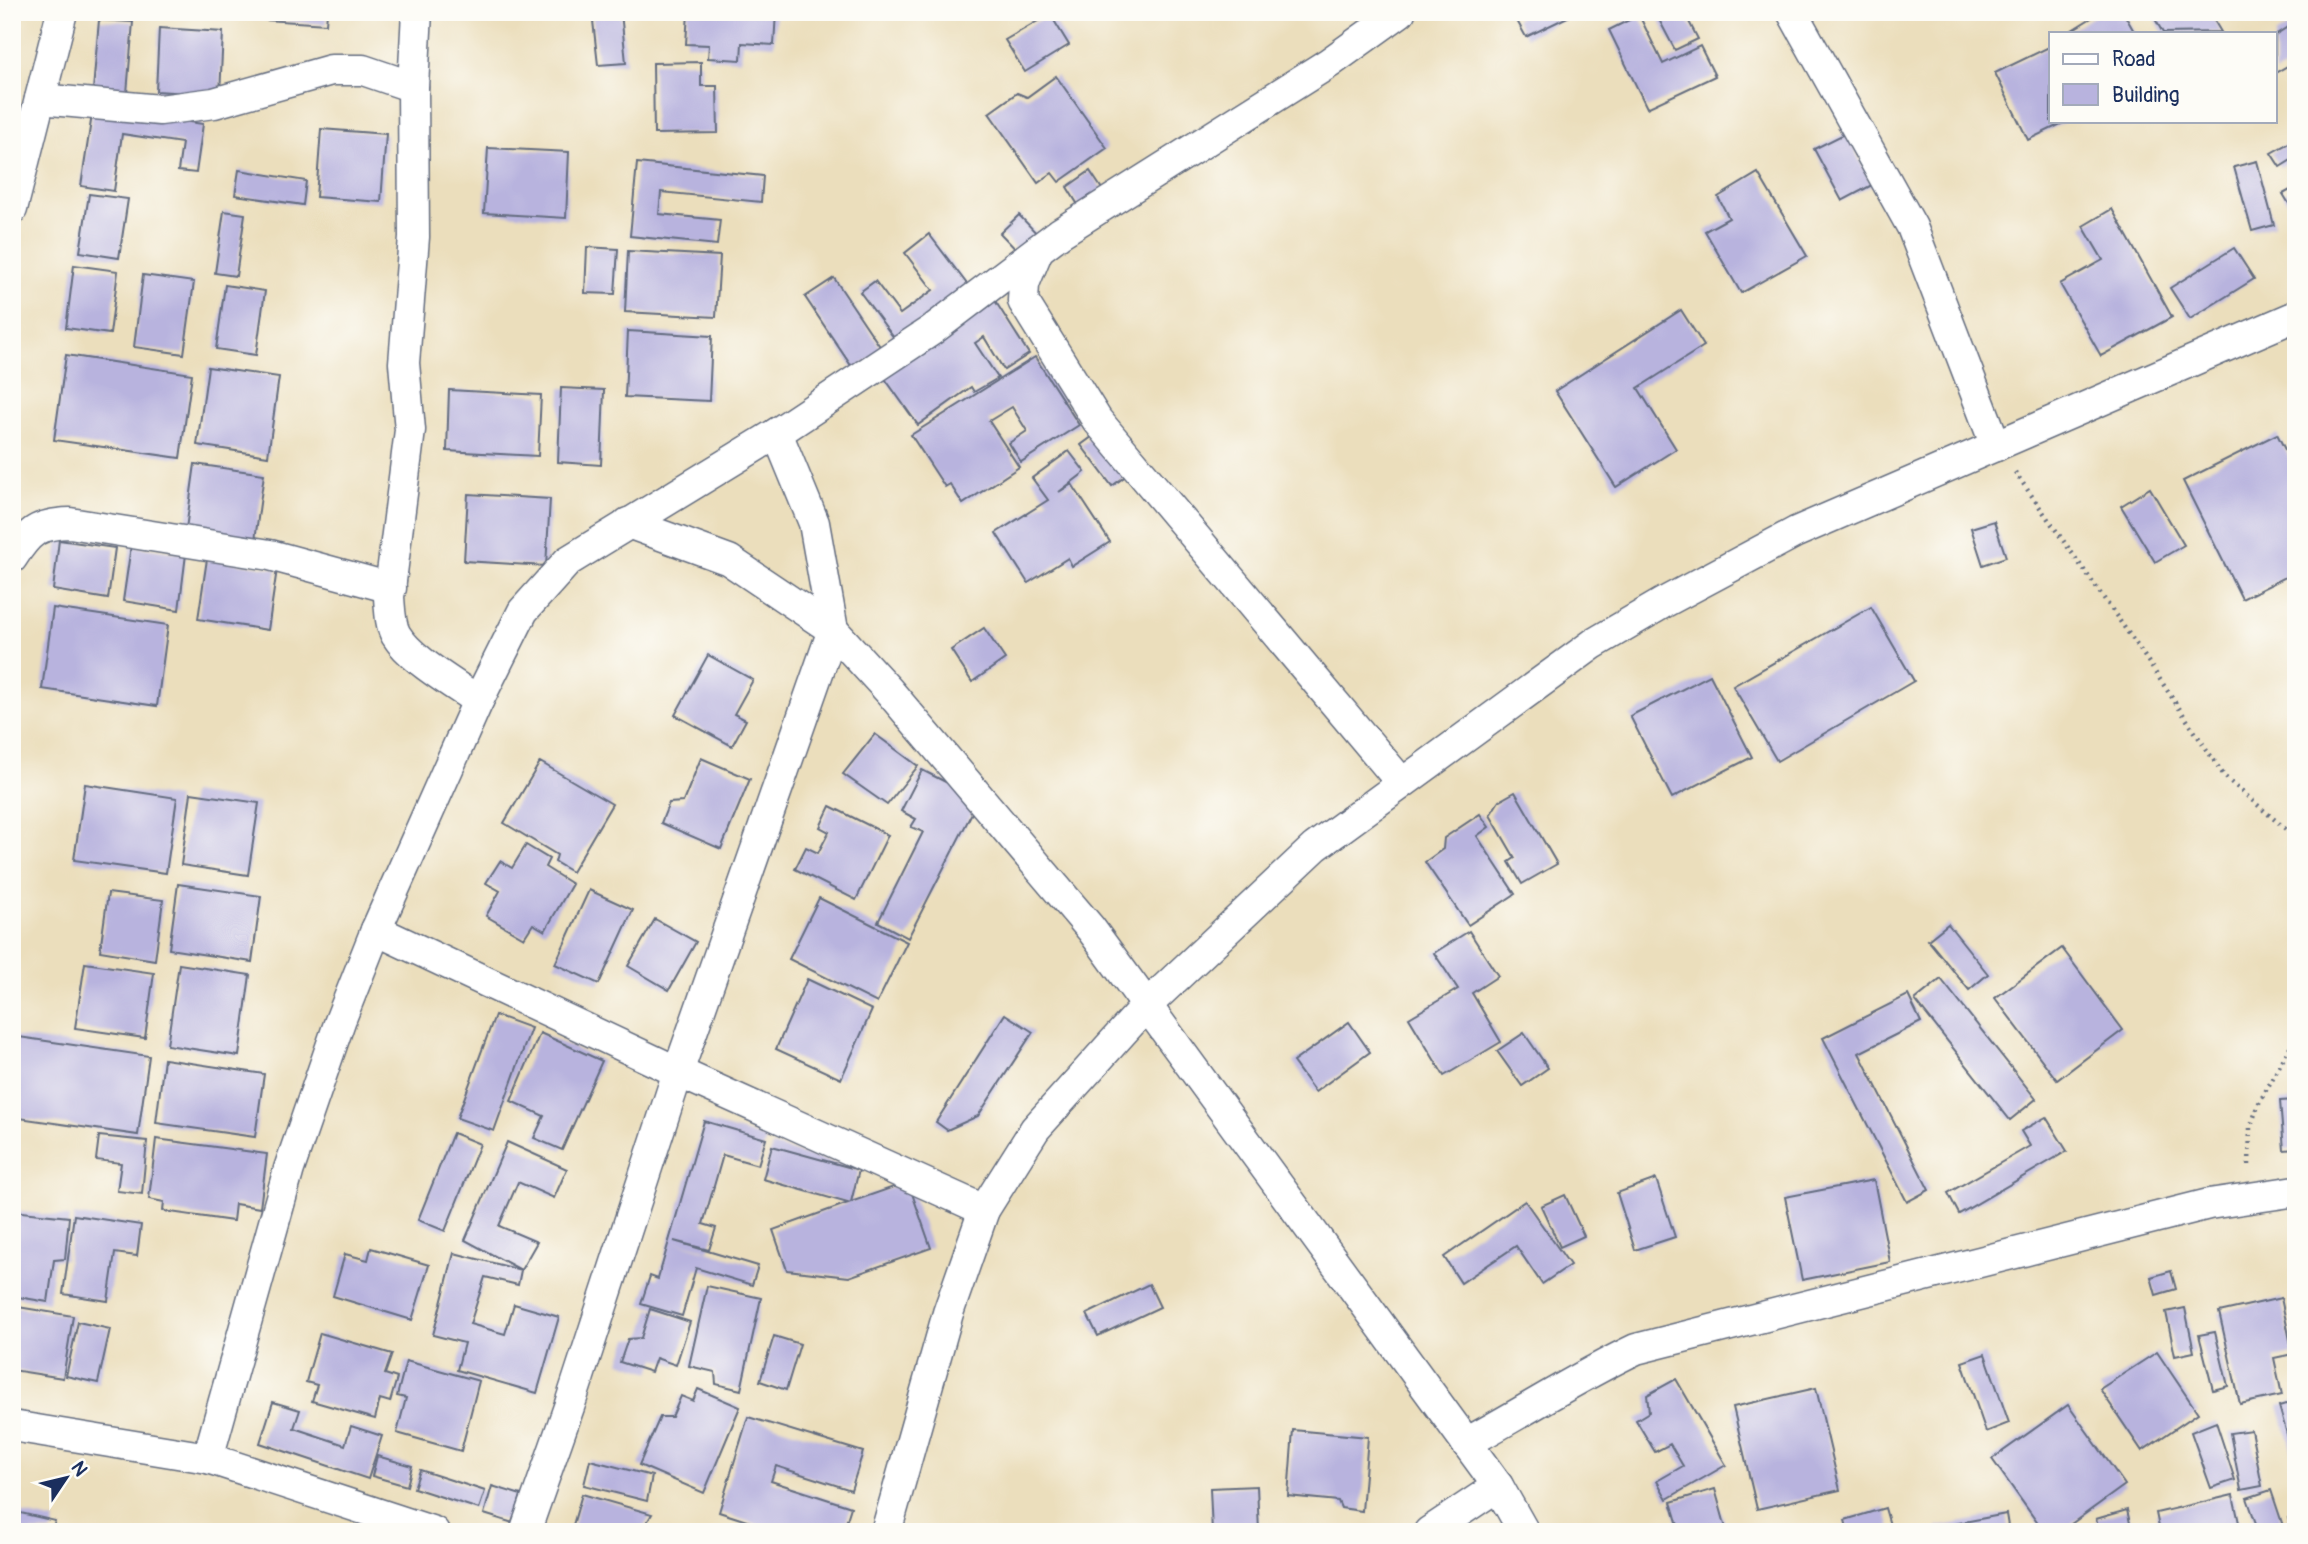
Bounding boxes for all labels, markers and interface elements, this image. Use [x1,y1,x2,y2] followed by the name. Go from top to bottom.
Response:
[2049,32,2276,122] legend
[2112,46,2156,73] text: Road
[2112,82,2179,109] text: Building
[32,1442,102,1512] north arrow
[66,1457,93,1481] text: N

